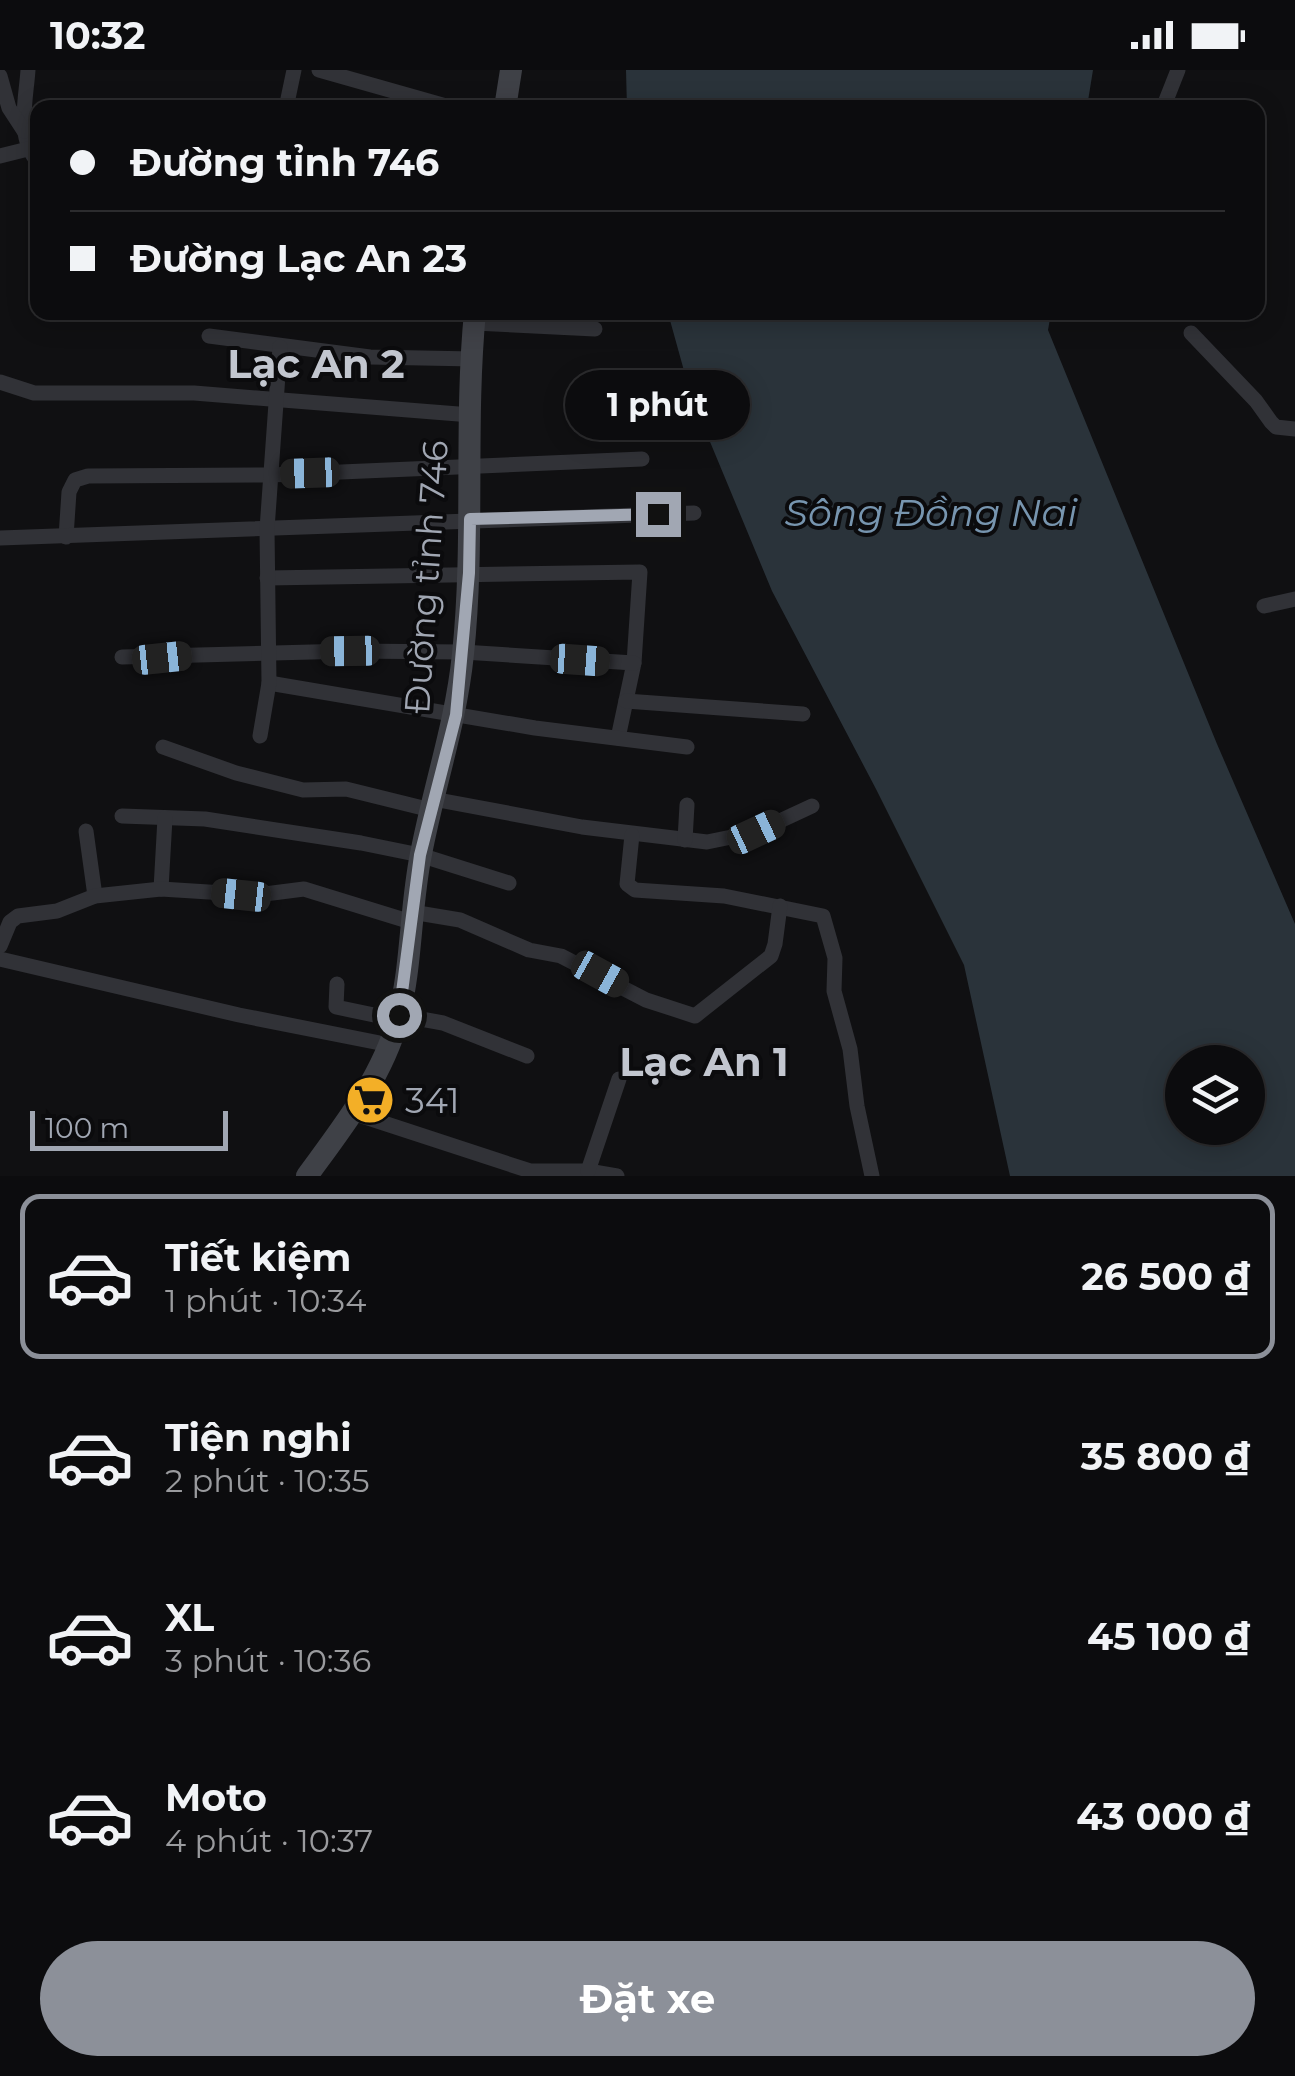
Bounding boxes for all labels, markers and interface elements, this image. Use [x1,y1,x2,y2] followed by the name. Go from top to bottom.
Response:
[50,12,145,59] text: 10:32
[130,139,439,186] text: Đường tỉnh 746
[130,235,467,282] text: Đường Lạc An 23
[227,339,405,388] district label: Lạc An 2
[566,369,750,439] callout: 1 phút
[607,385,708,424] text: 1 phút
[395,439,457,715] street label: Đường tỉnh 746
[279,457,341,489] car
[785,489,1078,536] water label: Sông Đồng Nai
[636,492,681,537] route end
[320,635,380,667] car
[131,640,193,676] car
[549,643,611,677] car
[722,806,790,858] car
[210,877,272,913] car
[566,946,634,1002] car
[377,993,422,1038] route start
[619,1037,789,1086] district label: Lạc An 1
[1165,1045,1265,1145] map controls
[1165,1045,1265,1145] button: layers
[344,1074,396,1126] supermarket icon: 341
[405,1079,460,1122] place label: 341
[30,1106,228,1150] scale bar
[45,1111,129,1145] text: 100 m
[45,1232,135,1322] icon: car
[165,1234,351,1281] text: Tiết kiệm
[1081,1253,1250,1300] text: 26 500 ₫
[165,1281,366,1320] text: 1 phút · 10:34
[45,1412,135,1502] icon: car
[165,1414,352,1461] text: Tiện nghi
[1081,1433,1250,1480] text: 35 800 ₫
[165,1461,370,1500] text: 2 phút · 10:35
[45,1592,135,1682] icon: car
[165,1594,214,1641] text: XL
[1087,1613,1250,1660] text: 45 100 ₫
[165,1641,371,1680] text: 3 phút · 10:36
[45,1772,135,1862] icon: car
[165,1774,267,1821] text: Moto
[1076,1793,1250,1840] text: 43 000 ₫
[165,1821,373,1860] text: 4 phút · 10:37
[40,1941,1255,2056] button: Đặt xe

